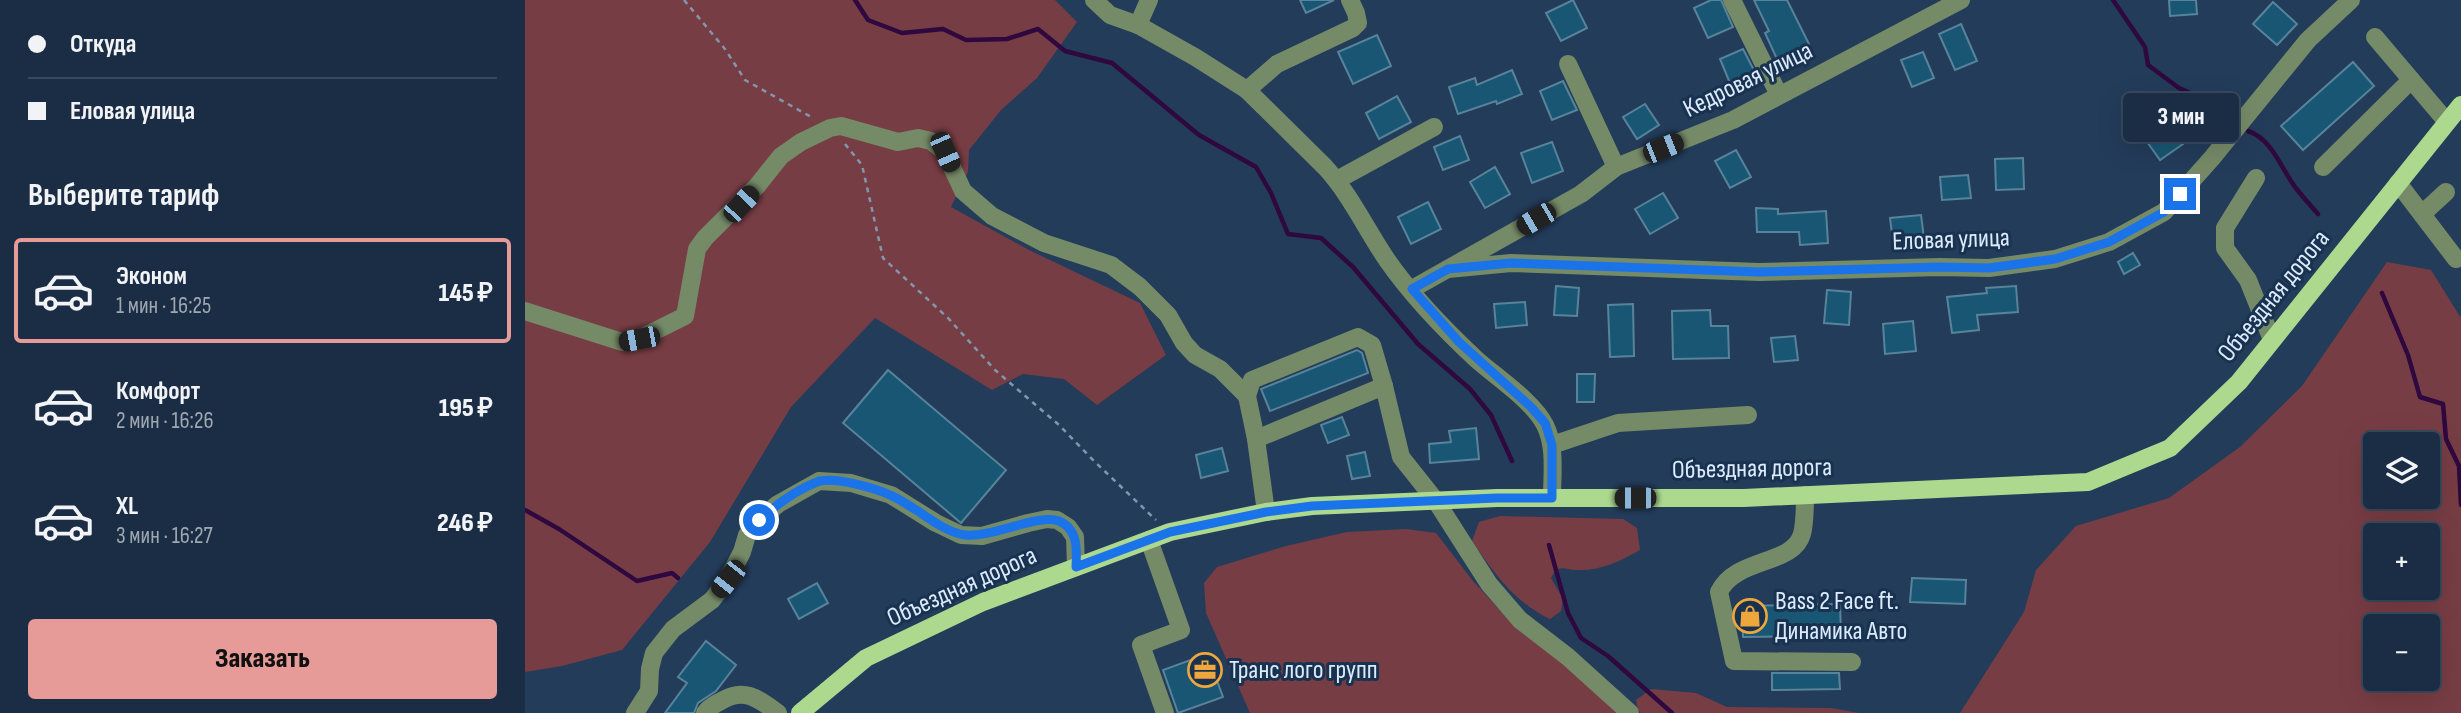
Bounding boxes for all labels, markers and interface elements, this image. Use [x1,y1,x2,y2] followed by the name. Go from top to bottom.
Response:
[70,29,136,60] text: Откуда
[1678,35,1818,125] street label: Кедровая улица
[2122,92,2238,142] callout: 3 мин
[70,96,195,127] text: Еловая улица
[2158,103,2204,131] text: 3 мин
[927,129,964,175] car
[1640,130,1687,166] car
[28,176,219,215] text: Выберите тариф
[2164,178,2196,210] route end
[719,181,764,227] car
[1513,199,1560,239] car
[1892,222,2010,258] street label: Еловая улица
[2211,224,2337,368] street label: Объездная дорога
[32,259,95,322] icon: car
[116,261,187,292] text: Эконом
[438,278,493,309] text: 145 ₽
[116,292,211,320] text: 1 мин · 16:25
[617,325,662,353] car
[32,374,95,437] icon: car
[116,376,200,407] text: Комфорт
[439,393,493,424] text: 195 ₽
[116,407,214,435] text: 2 мин · 16:26
[2363,432,2440,691] map controls
[2363,432,2440,509] button: layers
[1672,452,1832,486] street label: Объездная дорога
[1615,488,1657,509] car
[32,489,95,552] icon: car
[116,491,138,522] text: XL
[743,504,775,536] route start
[437,508,493,539] text: 246 ₽
[116,522,213,550] text: 3 мин · 16:27
[2363,523,2440,600] button: +
[882,540,1042,634] street label: Объездная дорога
[707,556,750,602] car
[1775,586,1907,647] place label: Bass 2 Face ft. Динамика Авто
[1731,597,1769,635] shop icon: Bass 2 Face ft. Динамика Авто
[2363,614,2440,691] button: −
[28,619,497,699] button: Заказать
[1186,651,1224,689] office icon: Транс лого групп
[1229,655,1378,686] place label: Транс лого групп

